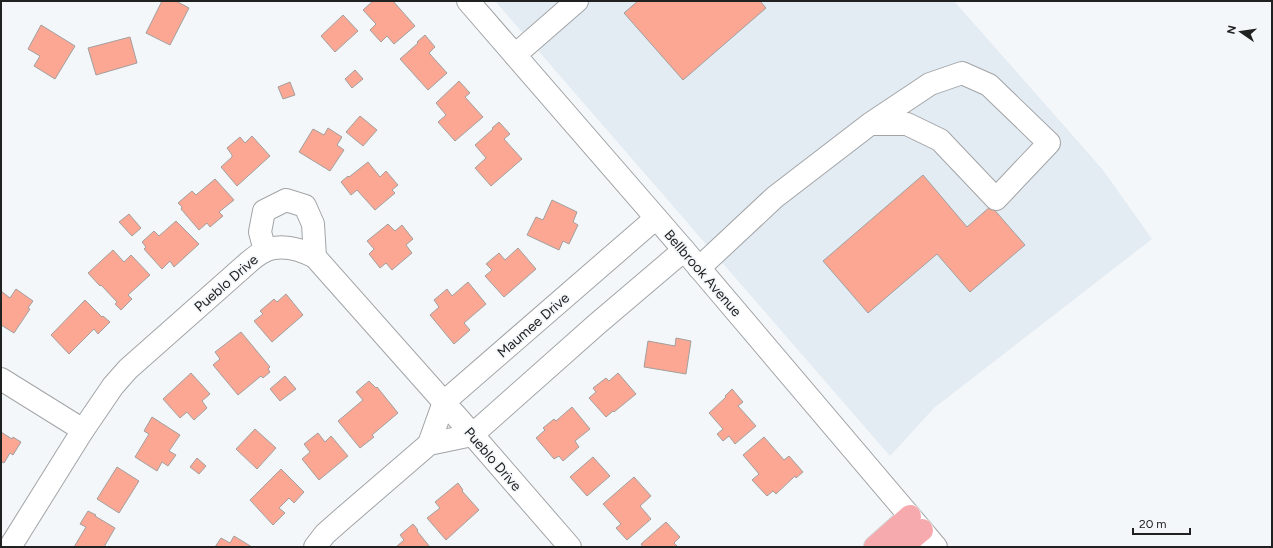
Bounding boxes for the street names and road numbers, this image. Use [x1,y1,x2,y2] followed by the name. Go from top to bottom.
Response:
[660,227,745,320] street label: Bellbrook Avenue
[191,251,262,316] street label: Pueblo Drive
[494,289,573,361] street label: Maumee Drive
[460,424,525,495] street label: Pueblo Drive

